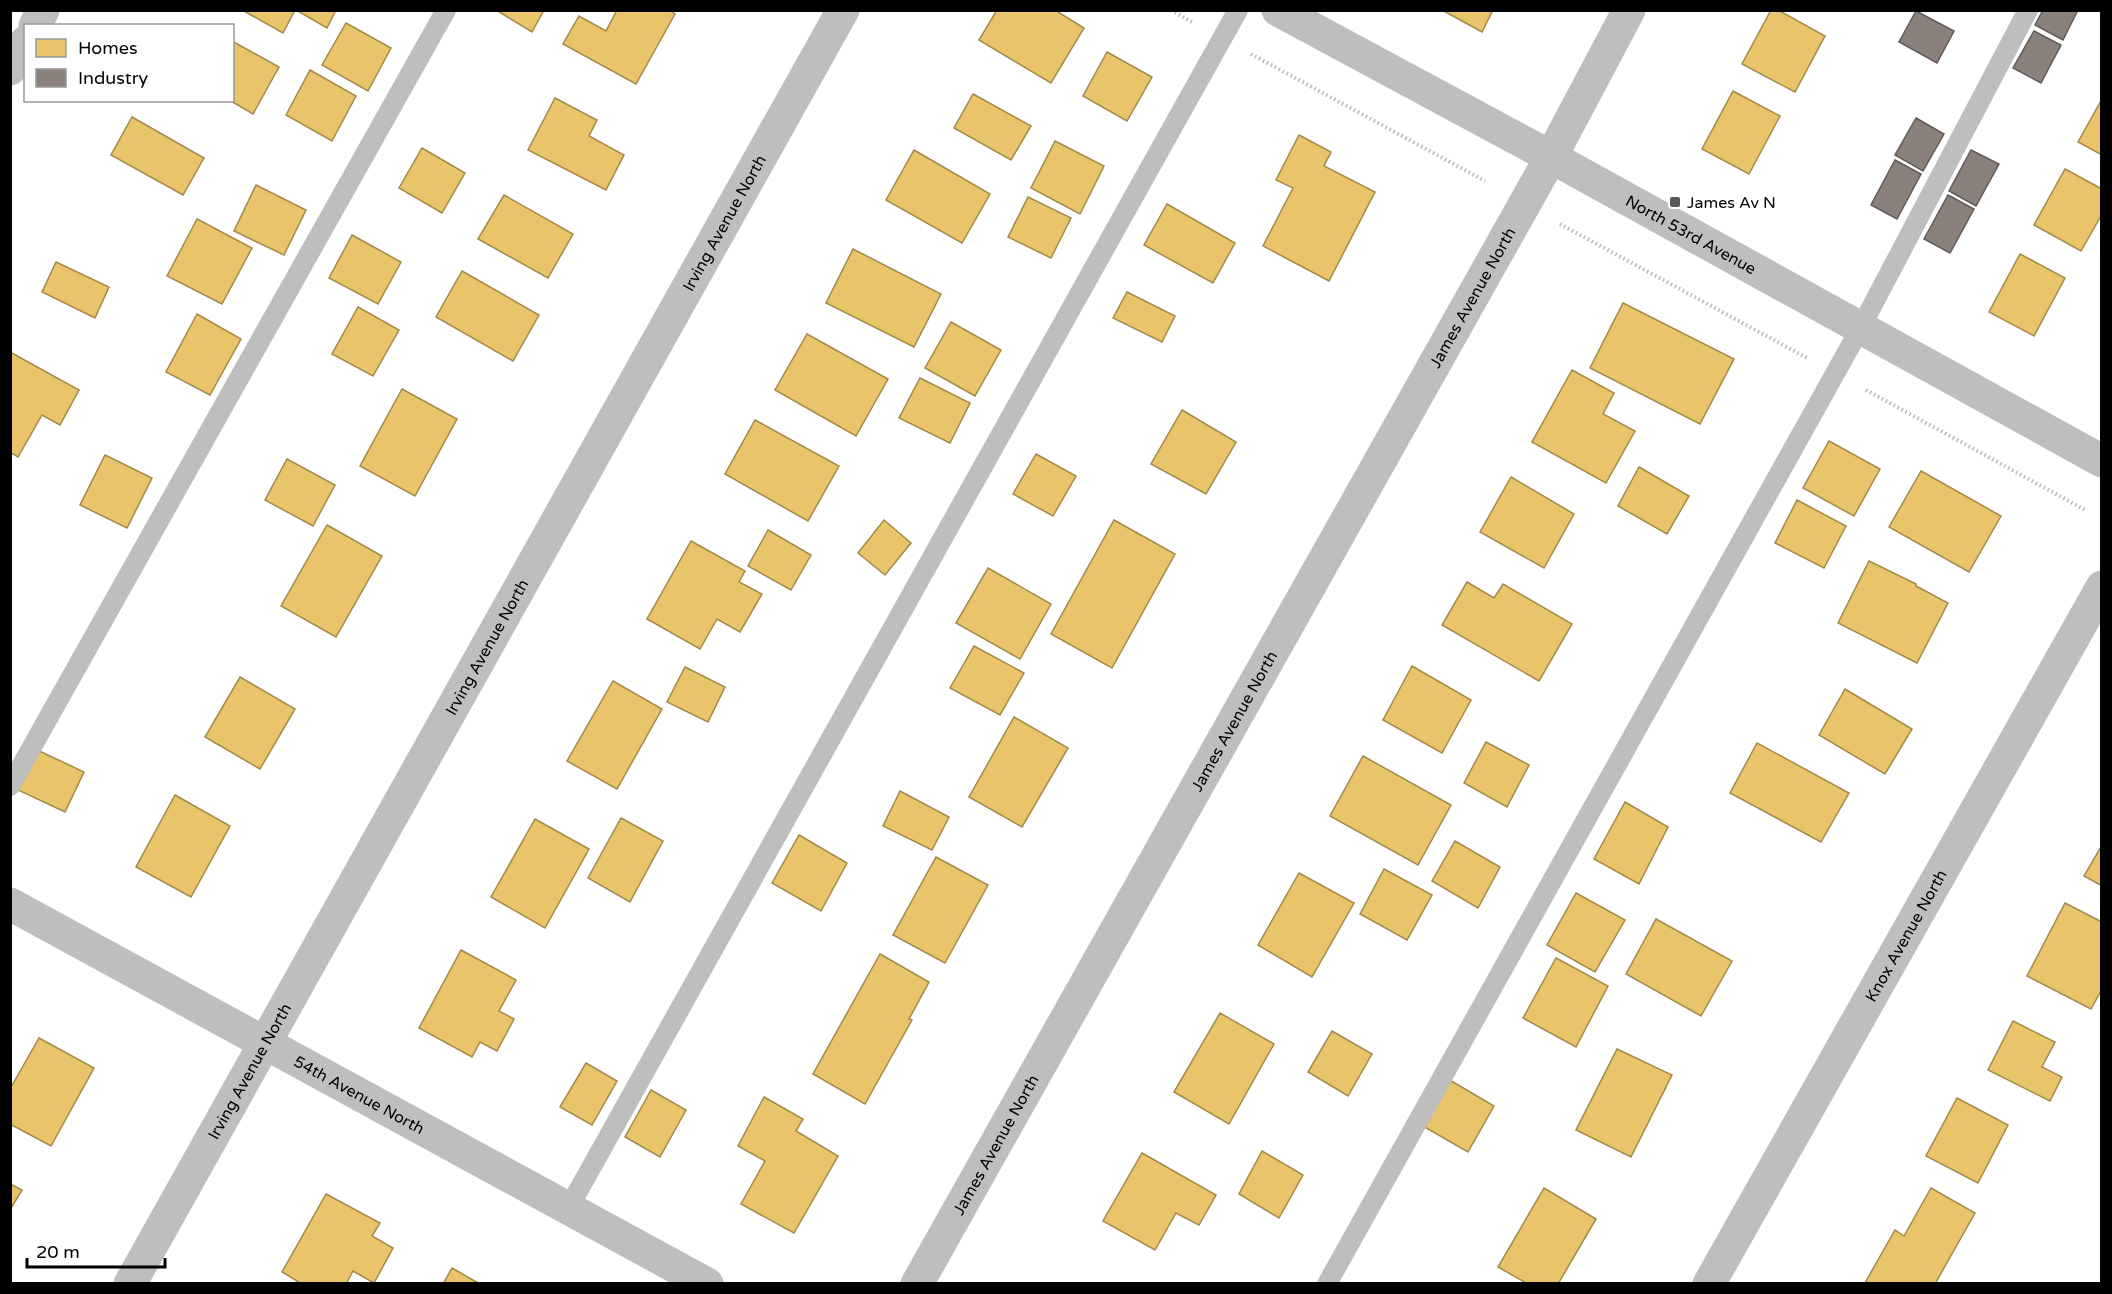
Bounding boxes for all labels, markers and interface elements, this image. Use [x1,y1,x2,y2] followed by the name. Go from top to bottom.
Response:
[24,24,234,102] legend
[78,37,138,59] text: Homes
[78,67,149,89] text: Industry
[679,152,771,295] street label: Irving Avenue North
[1622,191,1759,279] street label: North 53rd Avenue
[1687,193,1776,213] place label: James Av N
[1668,195,1682,209] marker: James Av N
[1425,224,1520,372] street label: James Avenue North
[441,576,533,719] street label: Irving Avenue North
[1187,648,1282,795] street label: James Avenue North
[1861,866,1952,1006] street label: Knox Avenue North
[204,1000,296,1143] street label: Irving Avenue North
[290,1052,428,1139] street label: 54th Avenue North
[949,1071,1044,1219] street label: James Avenue North
[27,1231,165,1269] scale bar
[36,1241,80,1263] text: 20 m

